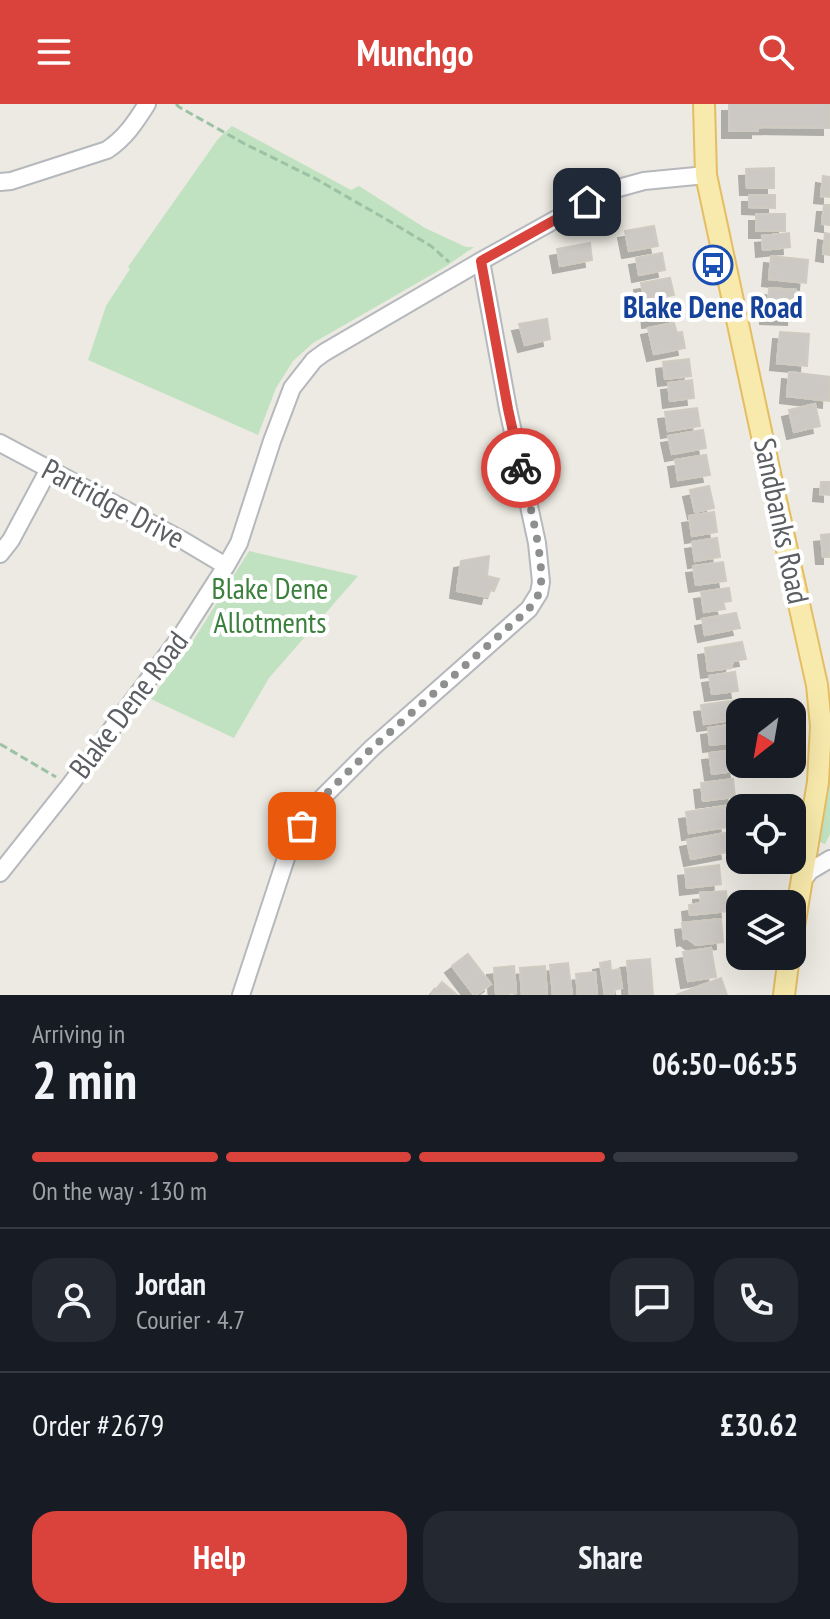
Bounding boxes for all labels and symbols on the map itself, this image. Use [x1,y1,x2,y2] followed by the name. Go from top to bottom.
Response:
[553,168,621,236] pin
[692,244,734,286] bus stop icon: Blake Dene Road
[623,287,803,326] place label: Blake Dene Road
[481,428,561,508] courier
[746,434,819,607] street label: Sandbanks Road
[36,449,192,556] street label: Partridge Drive
[212,568,328,641] park label: Blake Dene Allotments
[60,623,196,785] street label: Blake Dene Road
[726,698,806,778] north arrow
[268,792,336,860] pin

